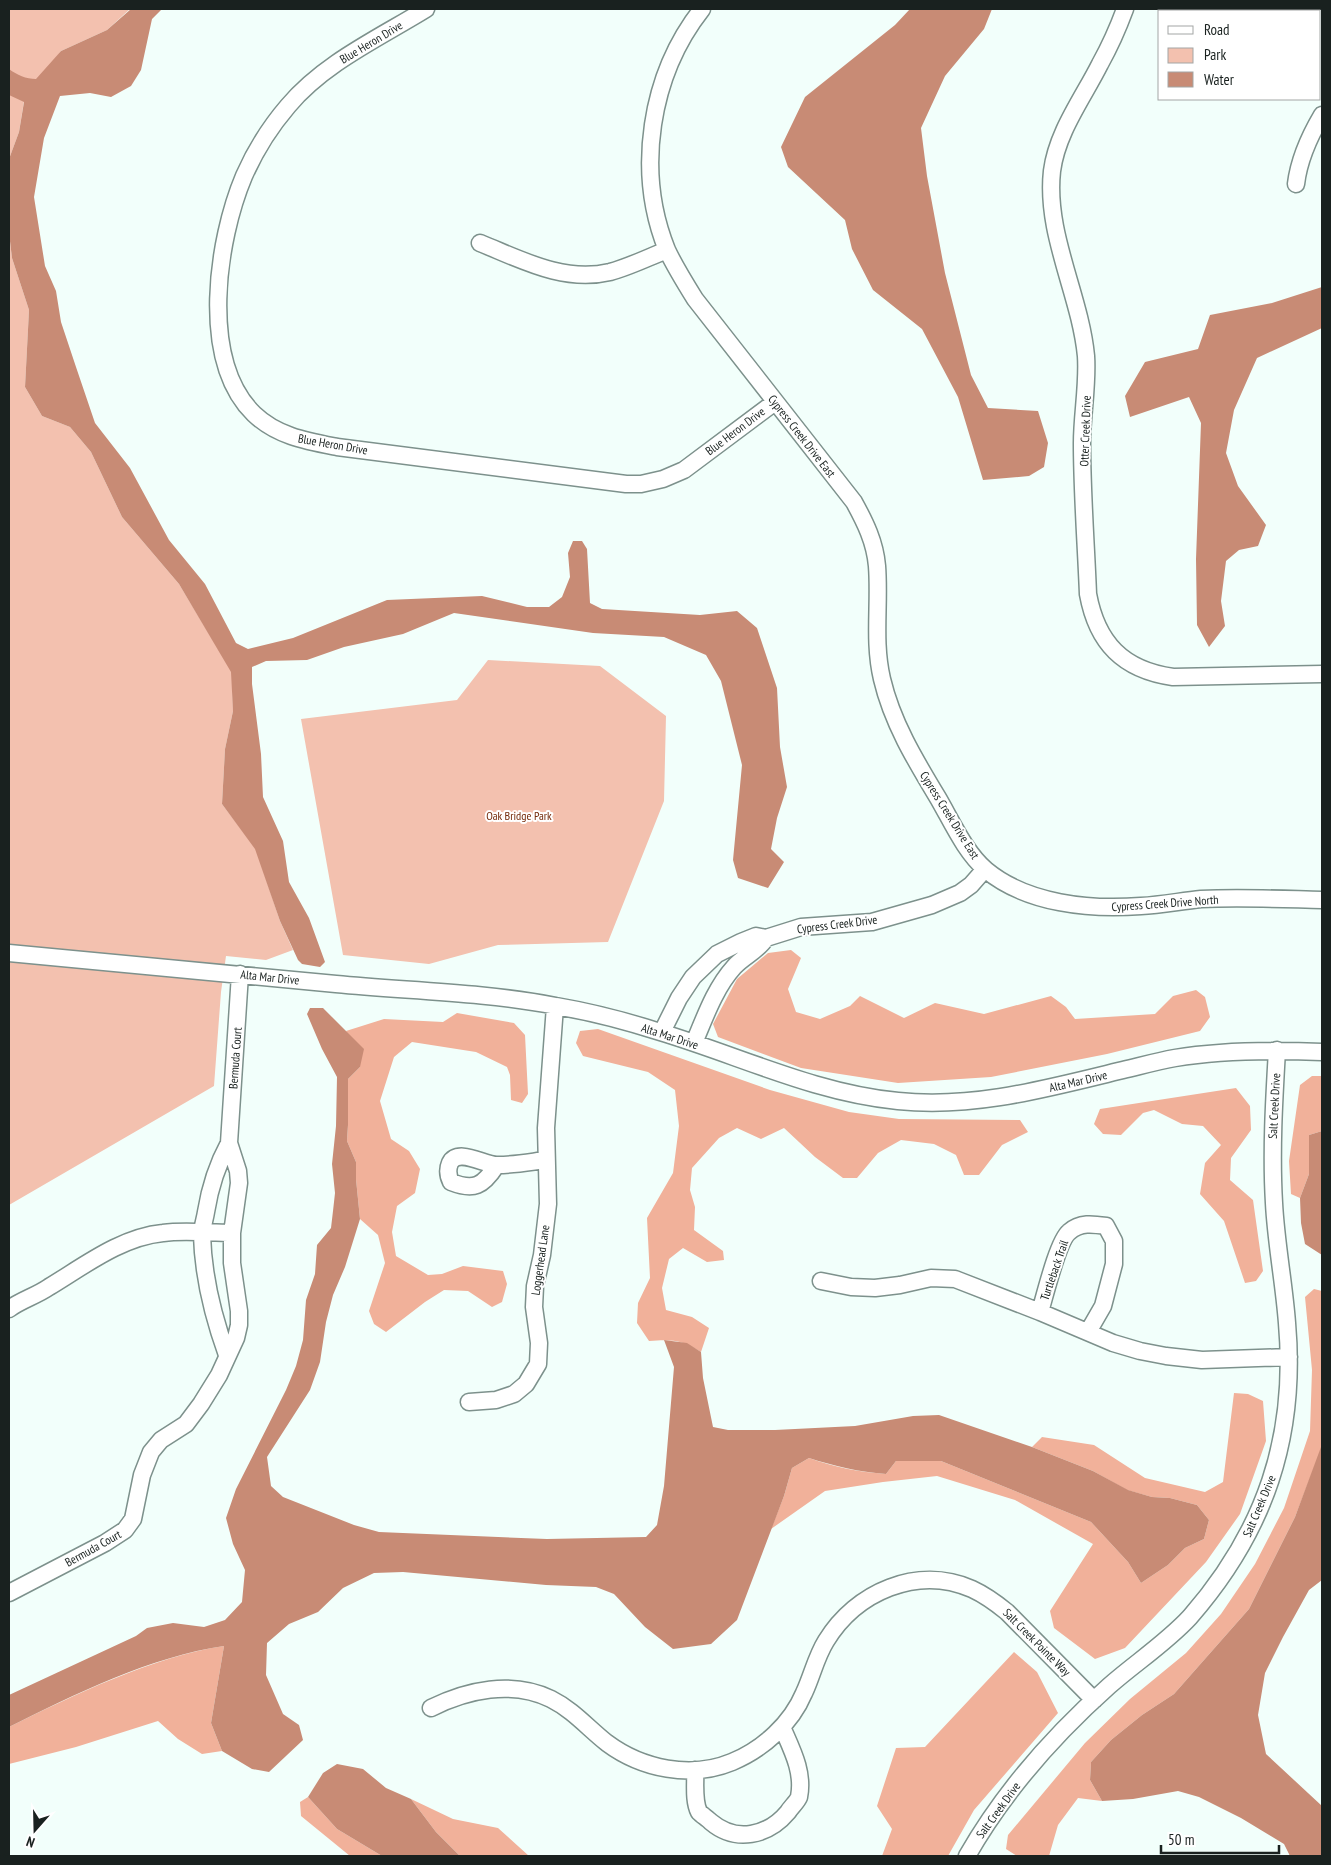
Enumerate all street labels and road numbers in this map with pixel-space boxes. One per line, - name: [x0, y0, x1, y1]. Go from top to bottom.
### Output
- street label: Blue Heron Drive: [337, 17, 405, 67]
- street label: Cypress Creek Drive East: [765, 392, 839, 481]
- street label: Otter Creek Drive: [1076, 395, 1094, 467]
- street label: Blue Heron Drive: [702, 404, 768, 458]
- street label: Blue Heron Drive: [297, 430, 369, 458]
- street label: Cypress Creek Drive East: [917, 768, 983, 862]
- street label: Cypress Creek Drive North: [1111, 892, 1219, 914]
- street label: Cypress Creek Drive: [796, 912, 878, 936]
- street label: Alta Mar Drive: [240, 966, 300, 988]
- street label: Alta Mar Drive: [640, 1020, 701, 1052]
- street label: Bermuda Court: [225, 1026, 245, 1089]
- street label: Alta Mar Drive: [1047, 1067, 1109, 1095]
- street label: Salt Creek Drive: [1265, 1073, 1283, 1139]
- street label: Loggerhead Lane: [528, 1224, 552, 1296]
- street label: Turtleback Trail: [1037, 1238, 1071, 1302]
- street label: Salt Creek Drive: [1239, 1473, 1279, 1539]
- street label: Bermuda Court: [62, 1526, 124, 1570]
- street label: Salt Creek Pointe Way: [1000, 1605, 1074, 1679]
- street label: Salt Creek Drive: [973, 1779, 1023, 1841]

